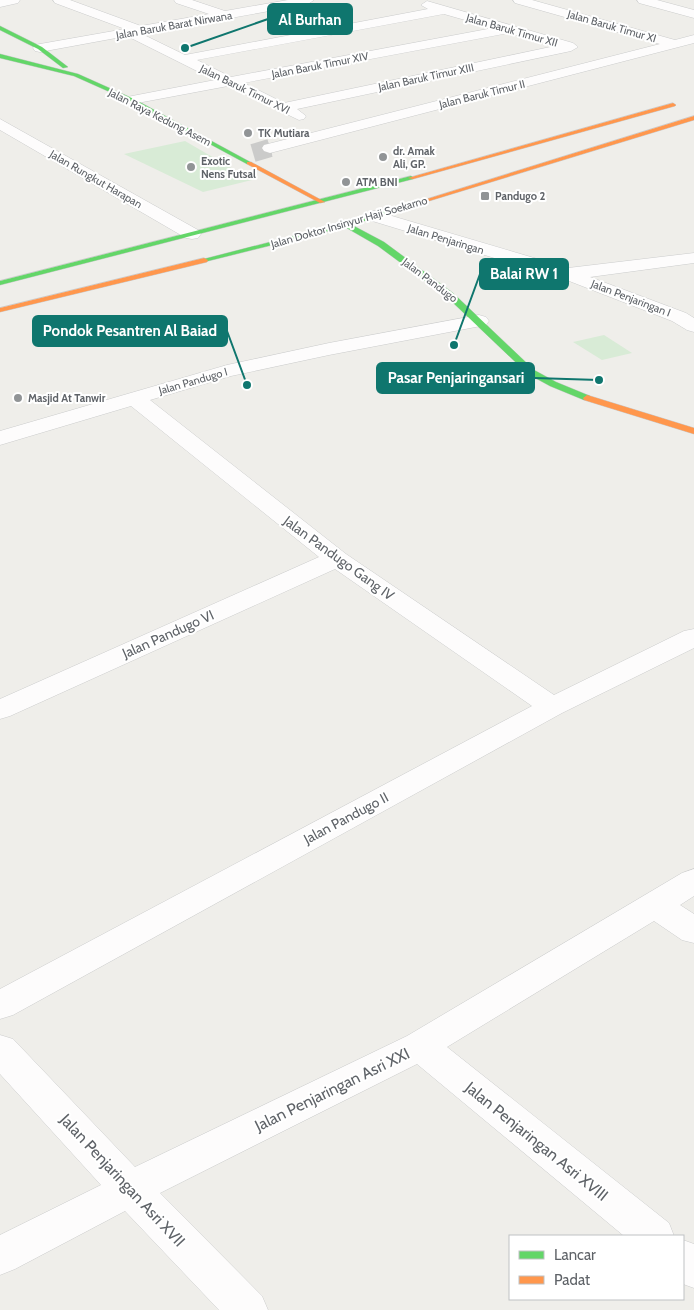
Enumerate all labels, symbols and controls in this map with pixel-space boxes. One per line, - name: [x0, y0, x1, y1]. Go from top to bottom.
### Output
- callout: Al Burhan: [268, 4, 352, 34]
- street label: Jalan Baruk Timur XI: [565, 6, 658, 45]
- street label: Jalan Baruk Barat Nirwana: [114, 8, 234, 42]
- street label: Jalan Baruk Timur XII: [464, 10, 559, 50]
- text: Al Burhan: [278, 11, 342, 29]
- street label: Jalan Baruk Timur XIV: [269, 49, 370, 81]
- street label: Jalan Baruk Timur XIII: [376, 60, 475, 94]
- street label: Jalan Baruk Timur XVI: [197, 61, 292, 117]
- street label: Jalan Baruk Timur II: [437, 77, 526, 112]
- street label: Jalan Raya Kedung Asem: [105, 85, 214, 149]
- place label: TK Mutiara: [258, 126, 310, 140]
- marker: TK Mutiara: [242, 127, 254, 139]
- place label: dr. Amak Ali, GP.: [393, 144, 435, 171]
- street label: Jalan Rungkut Harapan: [46, 146, 145, 211]
- marker: dr. Amak Ali, GP.: [377, 151, 389, 163]
- place label: Exotic Nens Futsal: [201, 154, 256, 181]
- marker: Exotic Nens Futsal: [185, 161, 197, 173]
- place label: ATM BNI: [356, 175, 398, 189]
- marker: ATM BNI: [340, 176, 352, 188]
- place label: Pandugo 2: [495, 189, 546, 203]
- marker: Pandugo 2: [479, 190, 491, 202]
- street label: Jalan Doktor Insinyur Haji Soekarno: [268, 193, 429, 251]
- street label: Jalan Penjaringan: [405, 220, 486, 257]
- street label: Jalan Pandugo: [399, 254, 460, 305]
- callout: Balai RW 1: [480, 259, 568, 289]
- text: Balai RW 1: [490, 265, 558, 283]
- street label: Jalan Penjaringan I: [588, 276, 673, 320]
- callout: Pondok Pesantren Al Baiad: [33, 316, 227, 346]
- text: Pondok Pesantren Al Baiad: [43, 322, 217, 340]
- callout: Pasar Penjaringansari: [377, 363, 534, 393]
- street label: Jalan Pandugo I: [156, 365, 229, 398]
- text: Pasar Penjaringansari: [388, 369, 524, 387]
- place label: Masjid At Tanwir: [28, 391, 106, 405]
- marker: Masjid At Tanwir: [12, 392, 24, 404]
- street label: Jalan Pandugo Gang IV: [279, 511, 398, 605]
- street label: Jalan Pandugo VI: [118, 606, 217, 663]
- street label: Jalan Pandugo II: [300, 788, 392, 848]
- street label: Jalan Penjaringan Asri XXI: [251, 1044, 413, 1136]
- street label: Jalan Penjaringan Asri XVIII: [461, 1077, 612, 1205]
- street label: Jalan Penjaringan Asri XVII: [56, 1109, 189, 1251]
- legend: [509, 1235, 684, 1300]
- text: Lancar: [554, 1246, 596, 1264]
- text: Padat: [554, 1271, 590, 1289]

